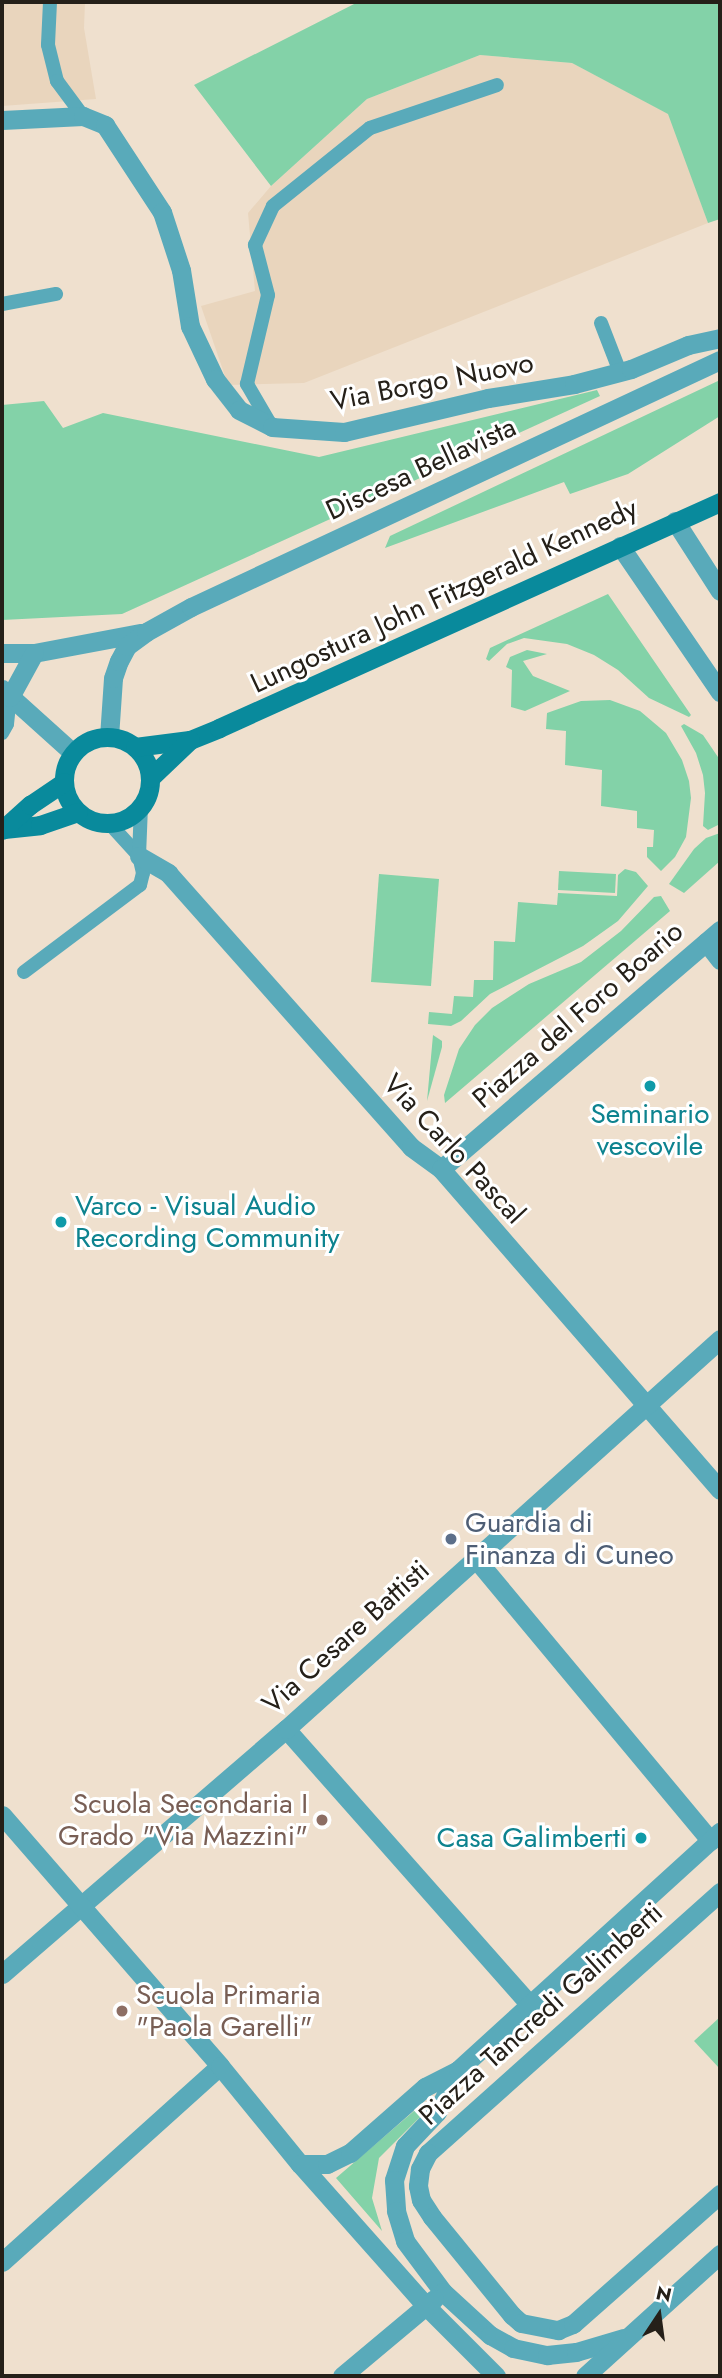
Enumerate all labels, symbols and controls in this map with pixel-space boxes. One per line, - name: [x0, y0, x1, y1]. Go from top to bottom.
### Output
- street label: Via Borgo Nuovo: [328, 346, 536, 418]
- street label: Discesa Bellavista: [321, 410, 521, 528]
- street label: Lungostura John Fitzgerald Kennedy: [245, 491, 643, 701]
- street label: Piazza del Foro Boario: [466, 915, 690, 1115]
- street label: Via Carlo Pascal: [376, 1067, 532, 1231]
- marker: Seminario vescovile: [642, 1078, 658, 1094]
- place label: Seminario vescovile: [590, 1097, 710, 1163]
- place label: Varco - Visual Audio Recording Community: [75, 1189, 340, 1255]
- marker: Varco - Visual Audio Recording Community: [53, 1214, 69, 1230]
- place label: Guardia di Finanza di Cuneo: [465, 1506, 674, 1572]
- marker: Guardia di Finanza di Cuneo: [443, 1531, 459, 1547]
- street label: Via Cesare Battisti: [256, 1553, 436, 1721]
- place label: Scuola Secondaria I Grado "Via Mazzini": [58, 1787, 308, 1853]
- marker: Scuola Secondaria I Grado "Via Mazzini": [314, 1812, 330, 1828]
- place label: Casa Galimberti: [436, 1821, 627, 1855]
- marker: Casa Galimberti: [633, 1830, 649, 1846]
- street label: Piazza Tancredi Galimberti: [412, 1896, 670, 2132]
- place label: Scuola Primaria "Paola Garelli": [136, 1978, 320, 2044]
- marker: Scuola Primaria "Paola Garelli": [114, 2003, 130, 2019]
- text: N: [653, 2279, 674, 2309]
- north arrow: [624, 2280, 694, 2350]

